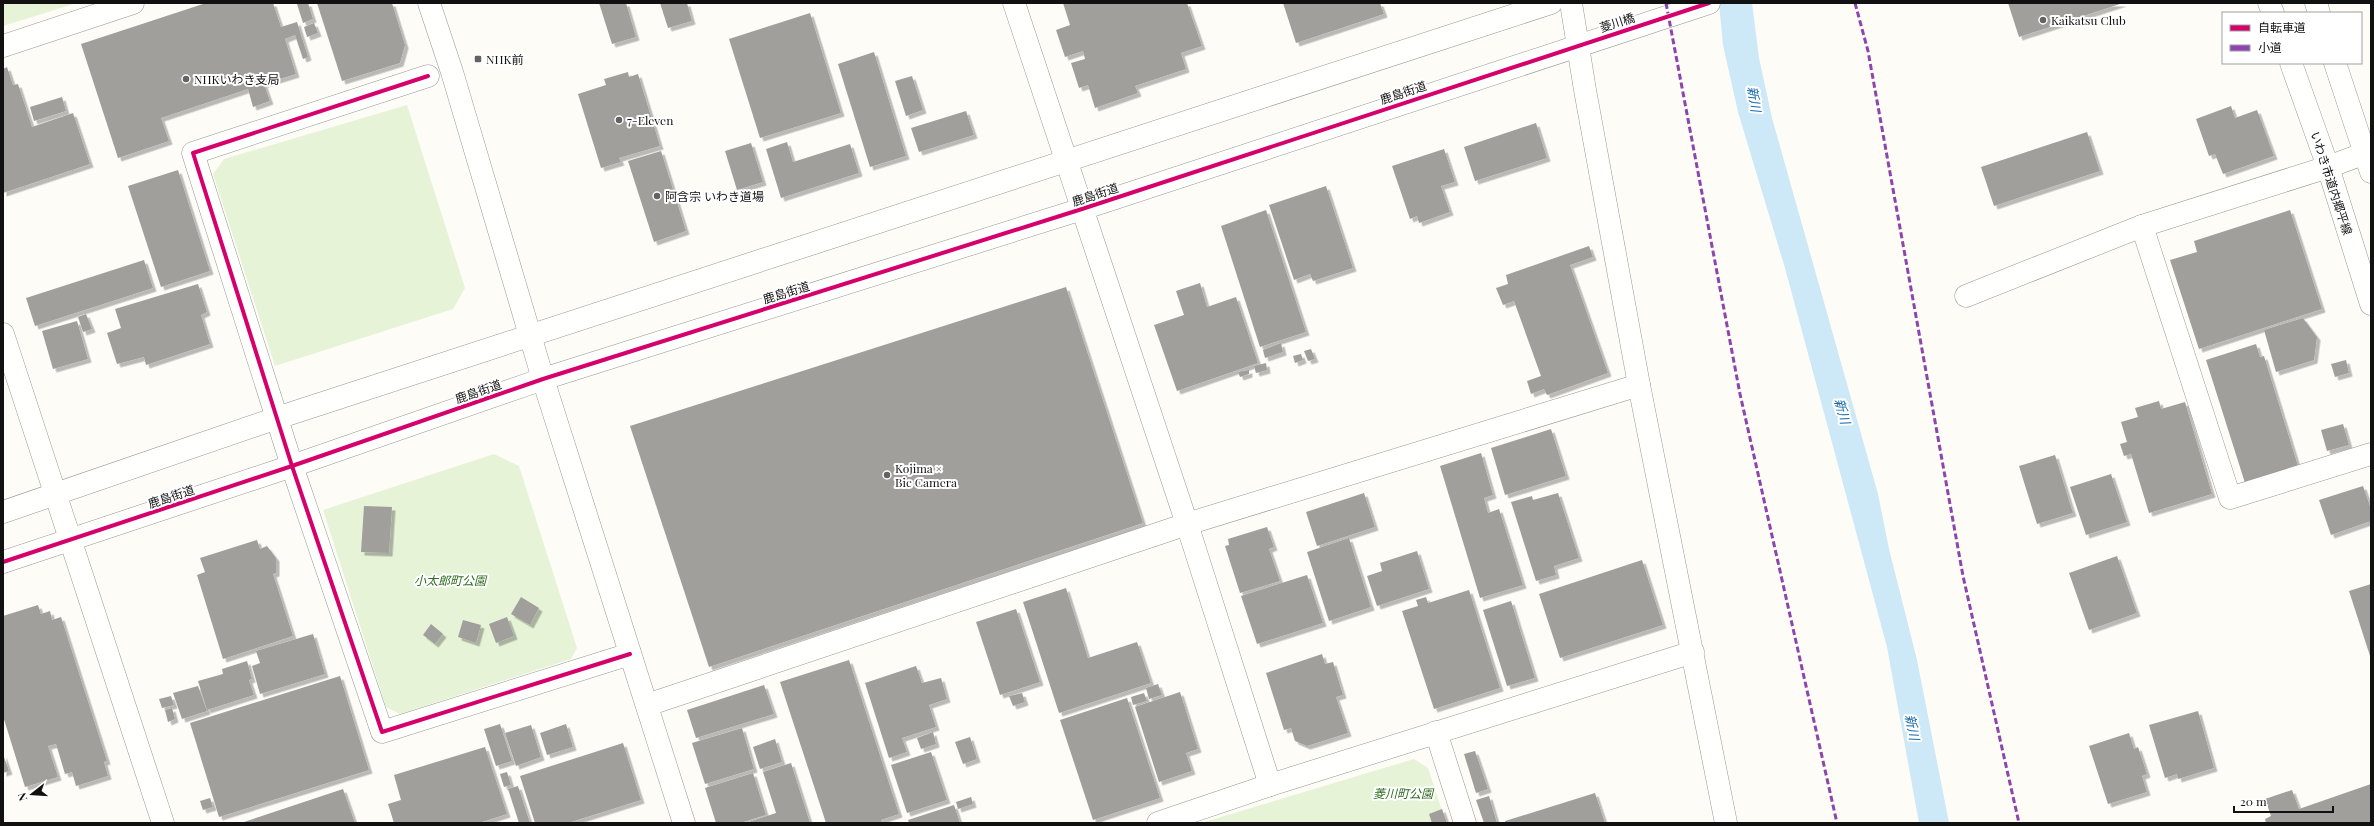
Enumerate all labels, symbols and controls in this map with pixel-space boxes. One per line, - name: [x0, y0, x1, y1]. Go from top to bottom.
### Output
- street label: 菱川橋: [1597, 9, 1637, 35]
- place label: Kaikatsu Club: [2051, 12, 2126, 28]
- legend: [2222, 12, 2362, 64]
- marker: Kaikatsu Club: [2038, 15, 2048, 25]
- text: 自転車道: [2258, 19, 2306, 35]
- text: 小道: [2258, 39, 2282, 55]
- place label: NHK前: [486, 51, 523, 67]
- marker: NHK前: [473, 54, 483, 64]
- place label: NHKいわき支局: [194, 71, 279, 87]
- marker: NHKいわき支局: [181, 74, 191, 84]
- street label: 鹿島街道: [1378, 77, 1428, 107]
- water label: 新川: [1745, 85, 1766, 115]
- place label: 7-Eleven: [627, 112, 673, 128]
- marker: 7-Eleven: [614, 115, 624, 125]
- street label: いわき市道内郷平線: [2308, 129, 2356, 237]
- street label: 鹿島街道: [1070, 179, 1120, 209]
- place label: 阿含宗 いわき道場: [665, 188, 764, 204]
- marker: 阿含宗 いわき道場: [652, 191, 662, 201]
- street label: 鹿島街道: [761, 277, 811, 307]
- street label: 鹿島街道: [453, 376, 503, 406]
- water label: 新川: [1831, 396, 1855, 428]
- place label: Kojima × Bic Camera: [895, 460, 957, 490]
- marker: Kojima × Bic Camera: [882, 470, 892, 480]
- street label: 鹿島街道: [146, 481, 196, 511]
- park label: 小太郎町公園: [414, 572, 488, 588]
- water label: 新川: [1902, 713, 1924, 743]
- north arrow: [12, 774, 52, 814]
- park label: 菱川町公園: [1373, 785, 1435, 801]
- scale bar: [2234, 788, 2333, 814]
- text: N: [14, 791, 30, 803]
- text: 20 m: [2240, 793, 2267, 809]

